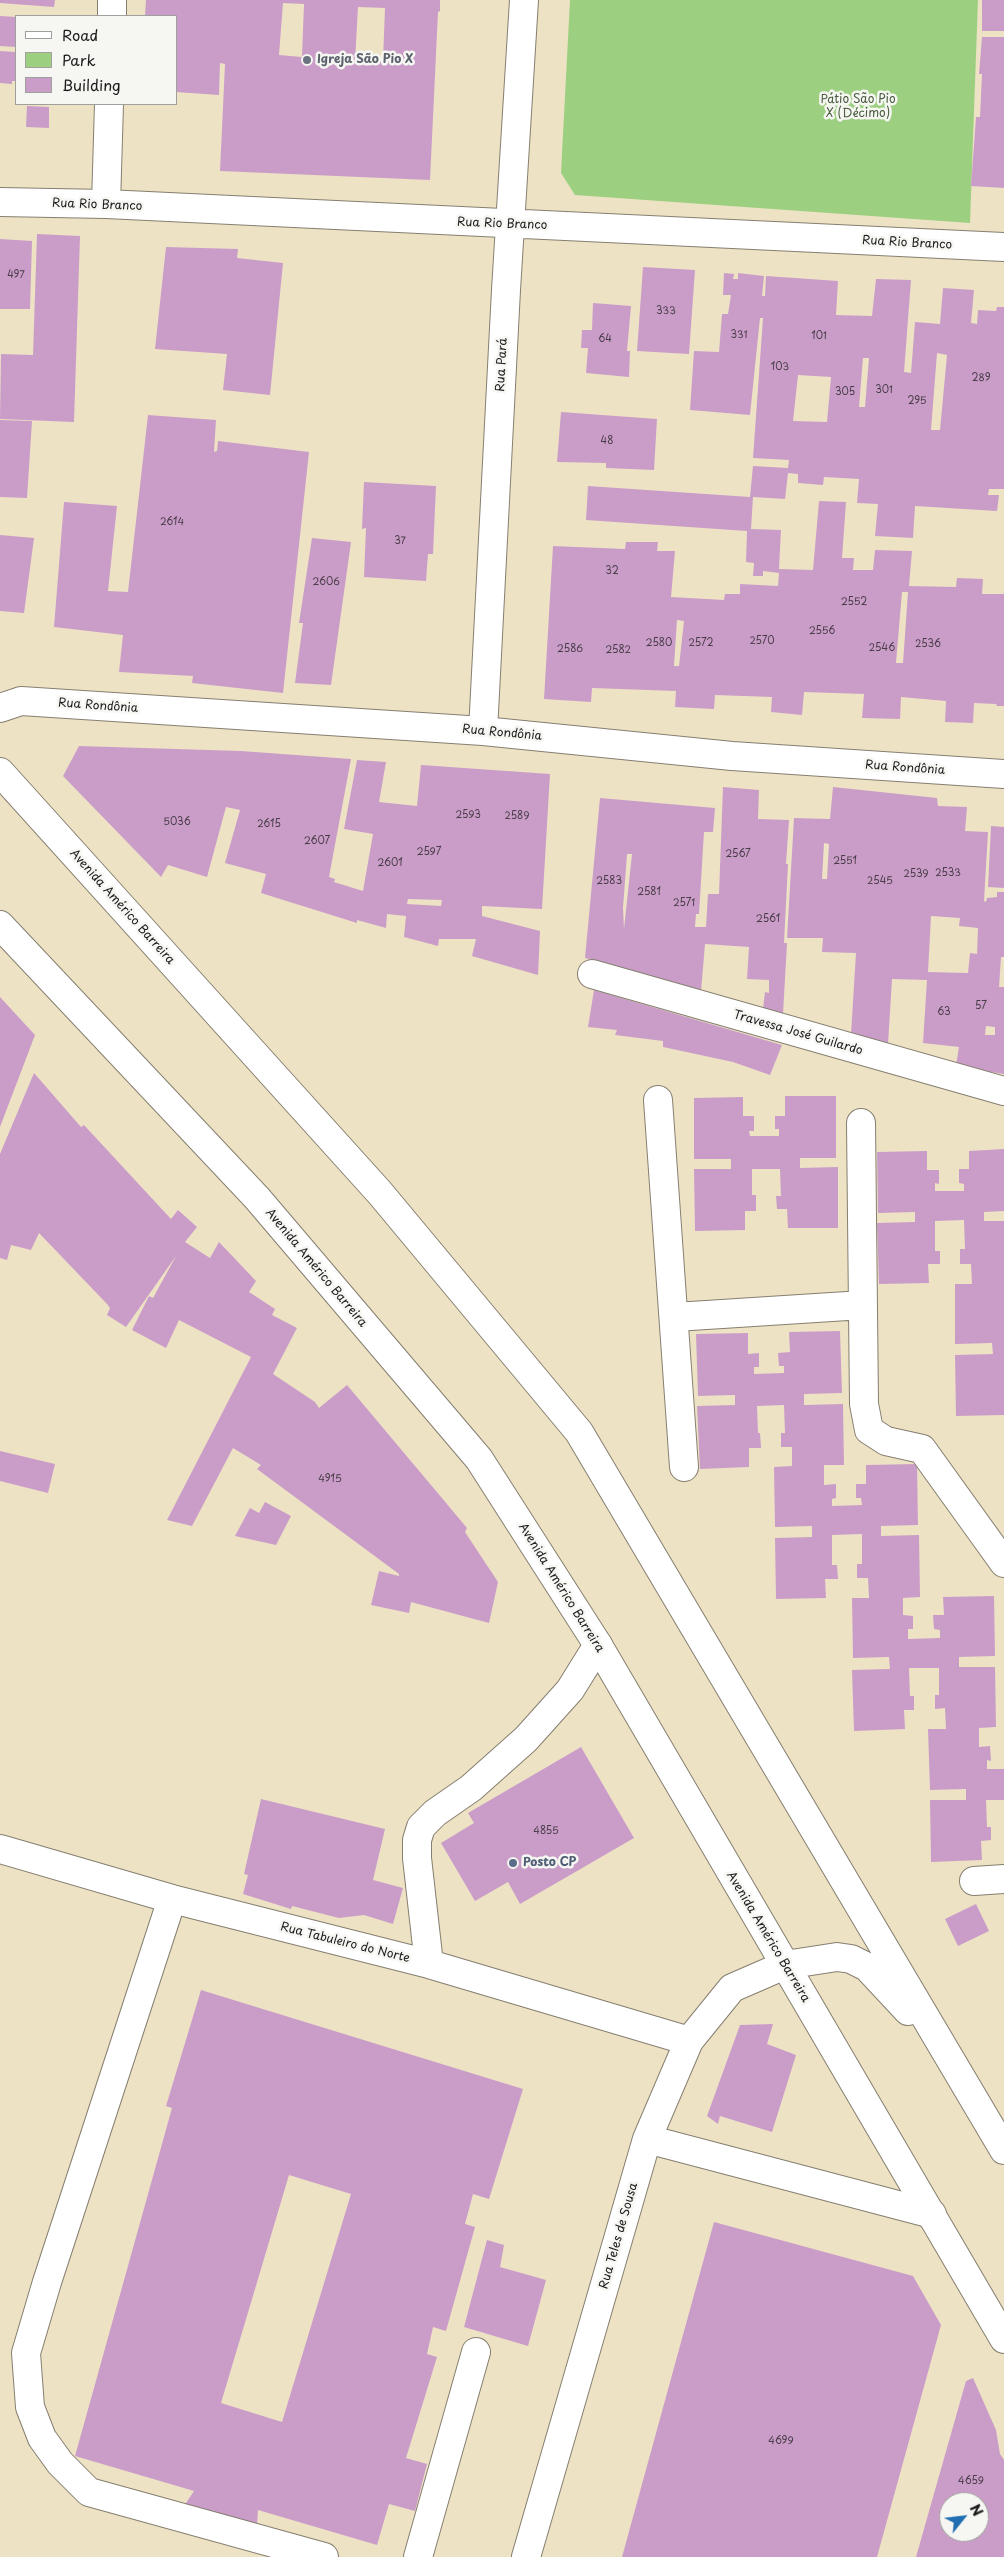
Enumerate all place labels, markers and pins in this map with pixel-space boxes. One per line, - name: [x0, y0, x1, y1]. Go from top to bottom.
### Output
- place label: Igreja São Pio X: [317, 53, 413, 67]
- marker: Igreja São Pio X: [301, 54, 313, 66]
- place label: Posto CP: [523, 1856, 576, 1870]
- marker: Posto CP: [507, 1857, 519, 1869]

